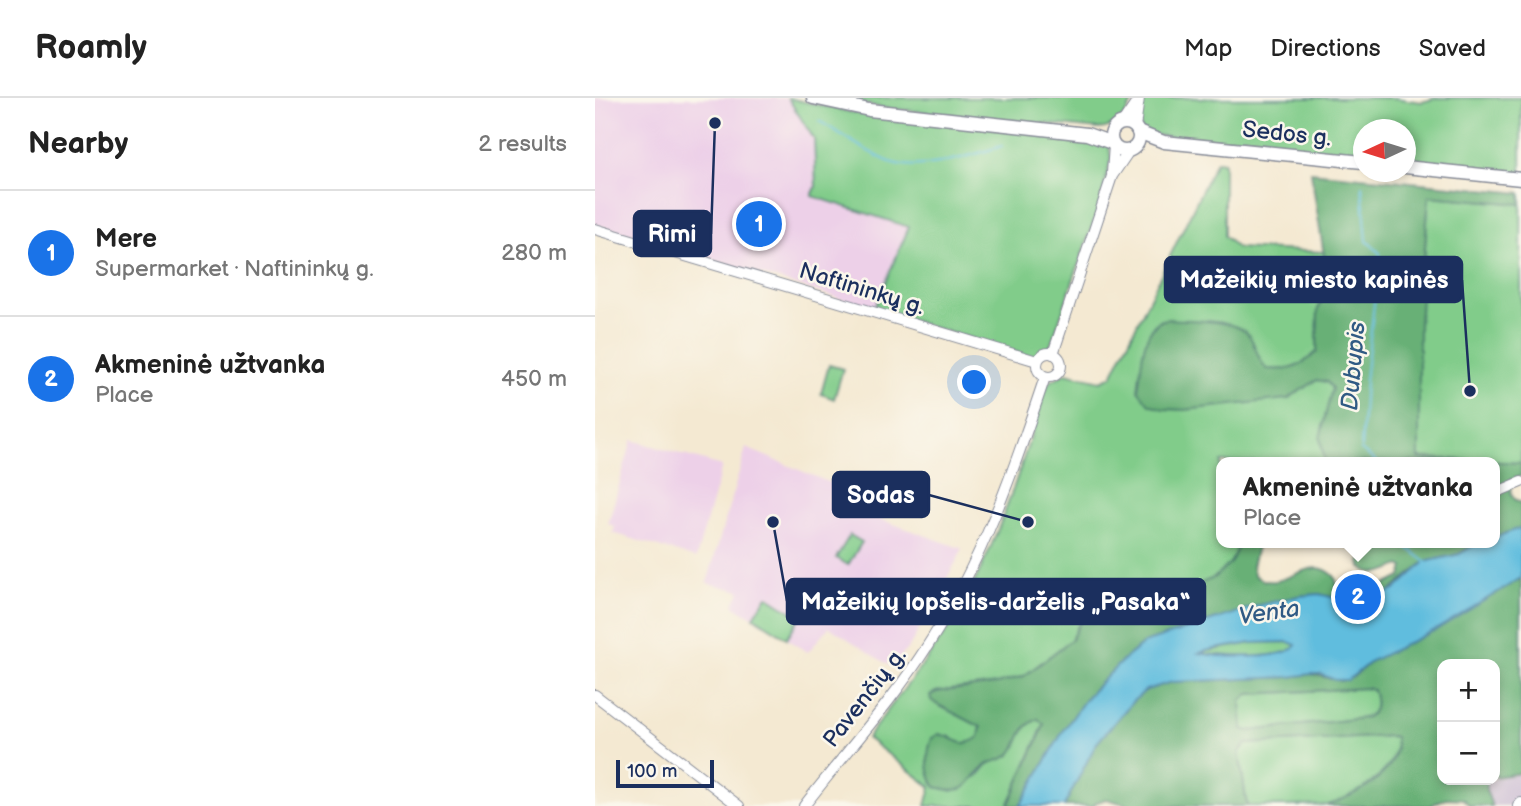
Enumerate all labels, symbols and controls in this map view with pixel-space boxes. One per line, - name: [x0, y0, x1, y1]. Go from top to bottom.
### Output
- text: Roamly: [35, 28, 147, 68]
- text: Map: [1184, 34, 1232, 63]
- text: Directions: [1270, 34, 1381, 63]
- text: Saved: [1419, 34, 1486, 63]
- street label: Sedos g.: [1241, 115, 1333, 153]
- north arrow: [1353, 119, 1416, 182]
- text: Nearby: [28, 126, 128, 162]
- text: 2 results: [478, 130, 567, 158]
- pin: 1: [736, 198, 782, 250]
- callout: Rimi: [634, 211, 711, 256]
- text: Rimi: [648, 220, 696, 249]
- text: Mere: [95, 224, 157, 255]
- text: 1: [46, 239, 56, 267]
- text: 280 m: [501, 239, 567, 267]
- text: Supermarket · Naftininkų g.: [95, 255, 374, 283]
- street label: Naftininkų g.: [796, 257, 928, 321]
- callout: Mažeikių miesto kapinės: [1165, 257, 1462, 302]
- text: Mažeikių miesto kapinės: [1180, 266, 1449, 295]
- water label: Dubupis: [1335, 320, 1372, 412]
- text: Akmeninė užtvanka: [95, 350, 325, 381]
- text: 2: [44, 365, 58, 393]
- text: 450 m: [501, 365, 567, 393]
- your location: [957, 365, 991, 399]
- text: Place: [95, 381, 153, 409]
- popup: [1216, 457, 1500, 548]
- callout: Sodas: [833, 472, 929, 517]
- text: Akmeninė užtvanka: [1243, 473, 1473, 504]
- text: Sodas: [847, 481, 915, 510]
- text: Place: [1243, 504, 1301, 532]
- pin: 2: [1335, 571, 1381, 623]
- callout: Mažeikių lopšelis-darželis „Pasaka“: [787, 579, 1205, 624]
- text: Mažeikių lopšelis-darželis „Pasaka“: [801, 588, 1191, 617]
- water label: Venta: [1237, 594, 1301, 631]
- street label: Pavenčių g.: [817, 642, 912, 753]
- map controls: [1437, 659, 1500, 785]
- button: +: [1437, 659, 1500, 722]
- button: −: [1437, 722, 1500, 785]
- scale bar: [616, 757, 714, 789]
- text: 100 m: [627, 760, 678, 783]

